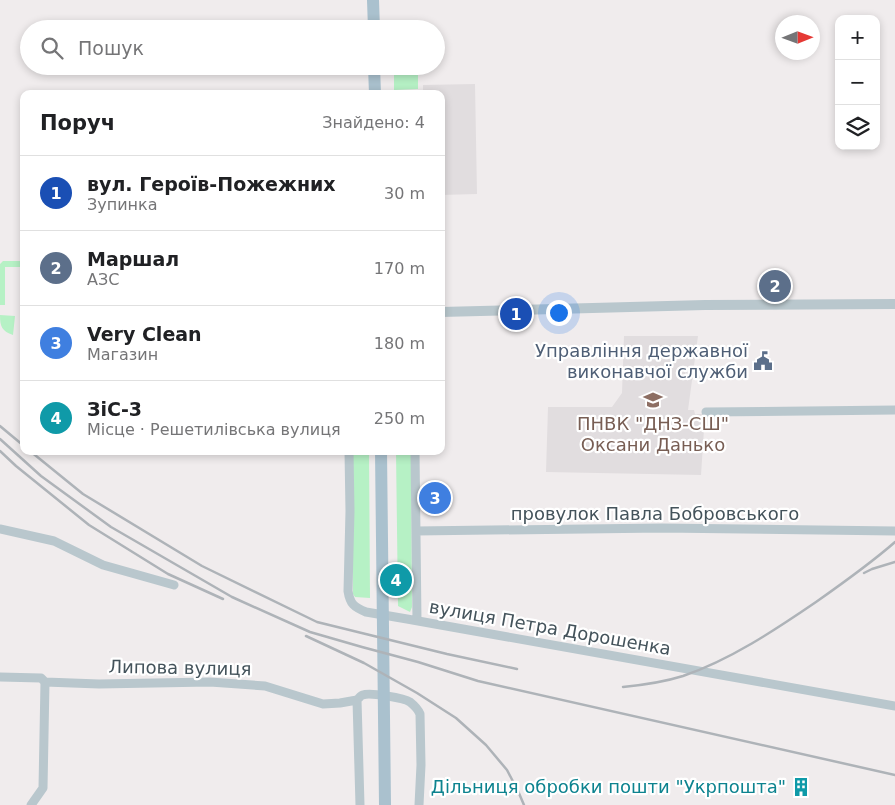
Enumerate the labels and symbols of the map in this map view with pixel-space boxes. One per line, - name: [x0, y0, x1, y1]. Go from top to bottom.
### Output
- north arrow: [775, 15, 820, 60]
- pin: 2: [759, 267, 791, 305]
- pin: 1: [500, 295, 532, 333]
- your location: [546, 300, 572, 326]
- place label: Управління державної виконавчої служби: [535, 340, 749, 382]
- public building icon: Управління державної виконавчої служби: [752, 350, 774, 372]
- school or university icon: ПНВК "ДНЗ-СШ" Оксани Данько: [642, 389, 664, 411]
- place label: ПНВК "ДНЗ-СШ" Оксани Данько: [577, 413, 729, 455]
- pin: 3: [419, 479, 451, 517]
- street label: провулок Павла Бобровського: [511, 503, 799, 524]
- pin: 4: [380, 561, 412, 599]
- street label: вулиця Петра Дорошенка: [427, 596, 673, 659]
- street label: Липова вулиця: [108, 656, 252, 679]
- place label: Дільниця обробки пошти "Укрпошта": [431, 776, 786, 797]
- building icon: Дільниця обробки пошти "Укрпошта": [790, 776, 812, 798]

